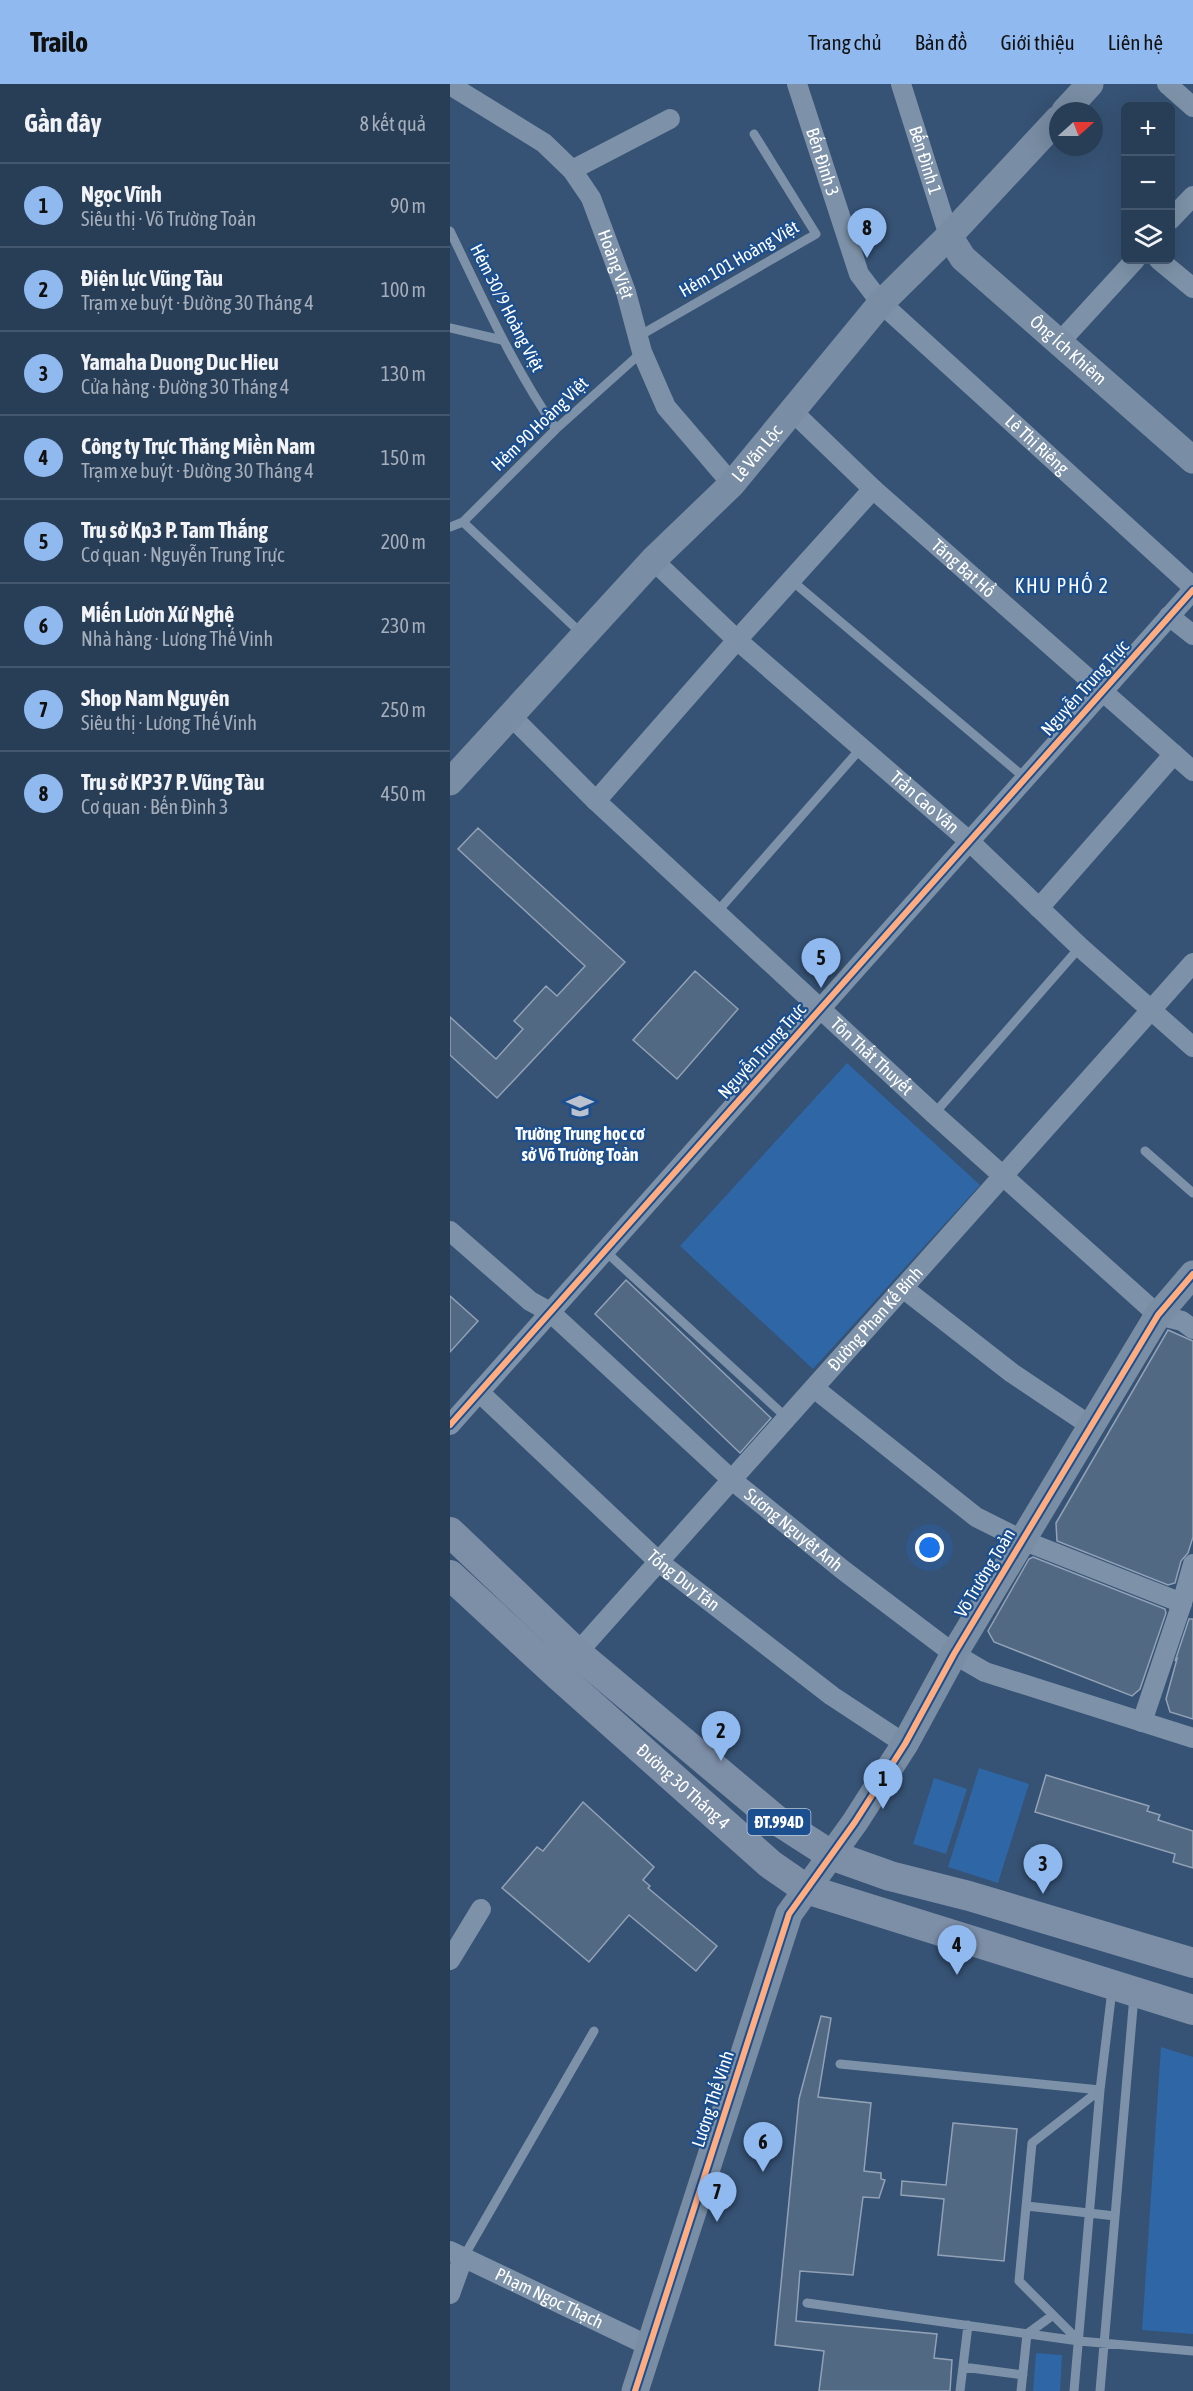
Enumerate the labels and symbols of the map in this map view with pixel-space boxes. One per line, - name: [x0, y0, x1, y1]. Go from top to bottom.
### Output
- north arrow: [1049, 102, 1103, 156]
- street label: Bến Đình 1: [905, 123, 946, 197]
- street label: Bến Đình 3: [802, 125, 844, 199]
- pin: 8: [848, 208, 886, 258]
- street label: Hẻm 101 Hoàng Việt: [675, 216, 802, 301]
- street label: Hoàng Việt: [594, 226, 638, 301]
- street label: Hẻm 30/9 Hoàng Việt: [466, 240, 549, 375]
- street label: Ông Ích Khiêm: [1026, 311, 1111, 389]
- street label: Hẻm 90 Hoàng Việt: [487, 372, 592, 475]
- street label: Lê Thị Riêng: [1001, 410, 1073, 479]
- street label: Lê Văn Lộc: [727, 420, 787, 486]
- street label: Tăng Bạt Hổ: [927, 535, 1000, 602]
- district label: KHU PHỐ 2: [1015, 572, 1109, 597]
- street label: Nguyễn Trung Trực: [1036, 635, 1133, 740]
- street label: Trần Cao Vân: [886, 767, 963, 838]
- pin: 5: [802, 938, 841, 988]
- street label: Nguyễn Trung Trực: [713, 998, 810, 1103]
- street label: Tôn Thất Thuyết: [827, 1013, 918, 1099]
- school or university icon: Trường Trung học cơ sở Võ Trường Toản: [565, 1091, 595, 1121]
- place label: Trường Trung học cơ sở Võ Trường Toản: [515, 1123, 645, 1165]
- street label: Đường Phan Kế Bính: [823, 1262, 927, 1375]
- street label: Sương Nguyệt Anh: [741, 1483, 847, 1575]
- street label: Võ Trường Toản: [950, 1525, 1019, 1621]
- your location: [915, 1533, 944, 1562]
- street label: Tống Duy Tân: [643, 1545, 724, 1615]
- pin: 2: [702, 1712, 740, 1761]
- street label: Đường 30 Tháng 4: [633, 1739, 735, 1833]
- pin: 1: [864, 1760, 902, 1809]
- road number: ĐT.994D: [748, 1809, 810, 1835]
- pin: 3: [1024, 1844, 1062, 1894]
- pin: 4: [938, 1926, 976, 1975]
- street label: Lương Thế Vinh: [686, 2048, 738, 2150]
- pin: 6: [744, 2122, 782, 2172]
- pin: 7: [698, 2172, 736, 2222]
- street label: Phạm Ngọc Thạch: [492, 2263, 607, 2333]

